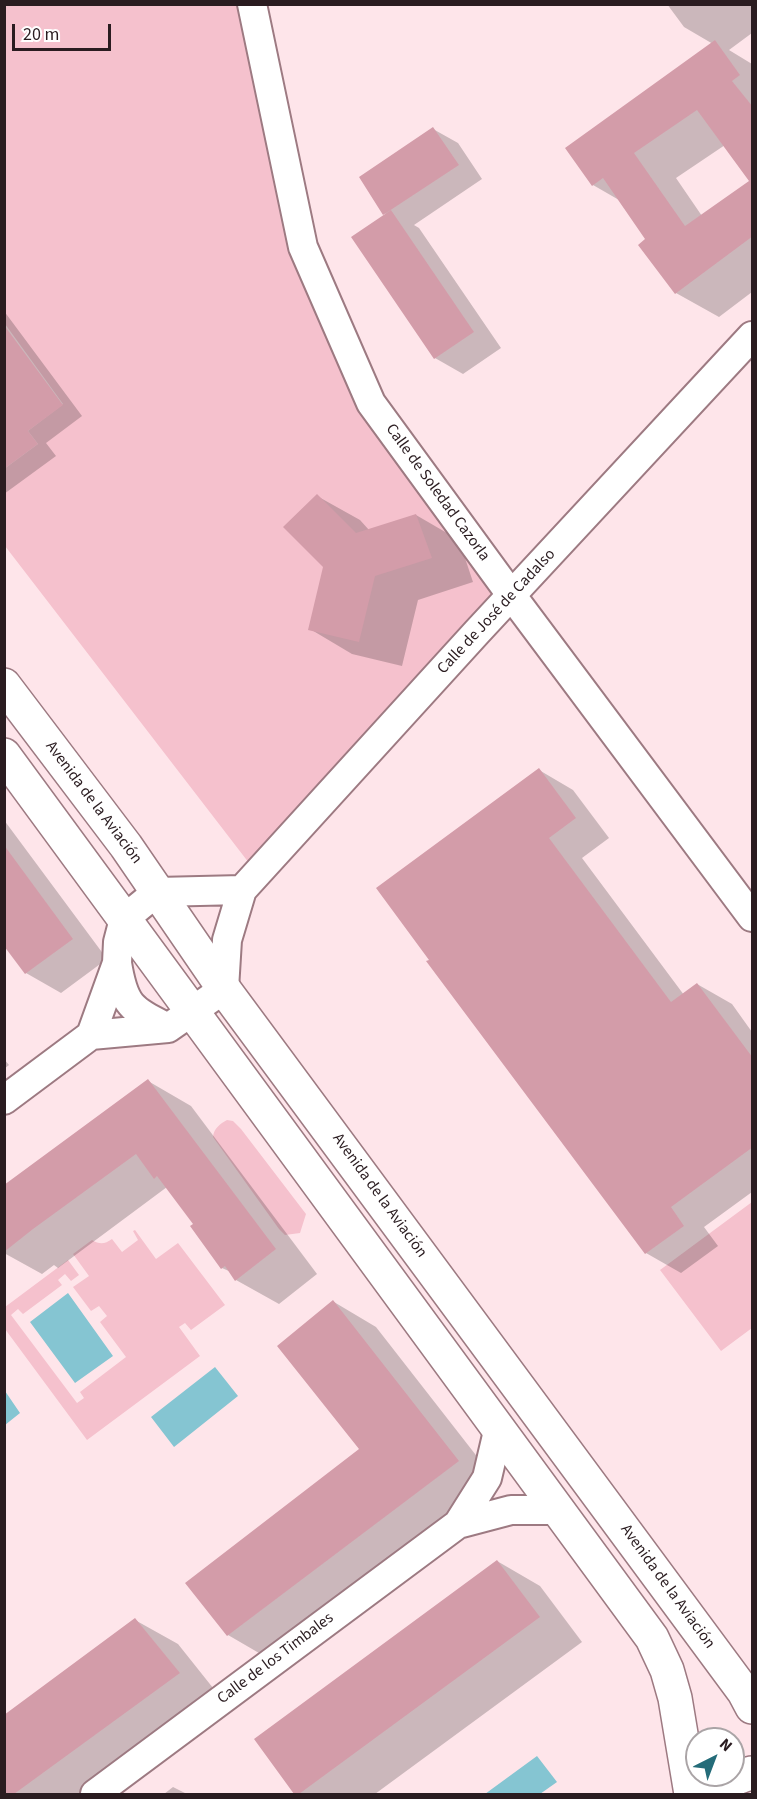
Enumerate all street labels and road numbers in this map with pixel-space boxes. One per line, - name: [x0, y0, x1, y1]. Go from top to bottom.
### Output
- street label: Calle de Soledad Cazorla: [381, 421, 493, 565]
- street label: Calle de José de Cadalso: [434, 545, 560, 679]
- street label: Avenida de la Aviación: [41, 738, 145, 868]
- street label: Avenida de la Aviación: [327, 1130, 431, 1262]
- street label: Avenida de la Aviación: [615, 1521, 719, 1653]
- street label: Calle de los Timbales: [214, 1609, 338, 1709]

